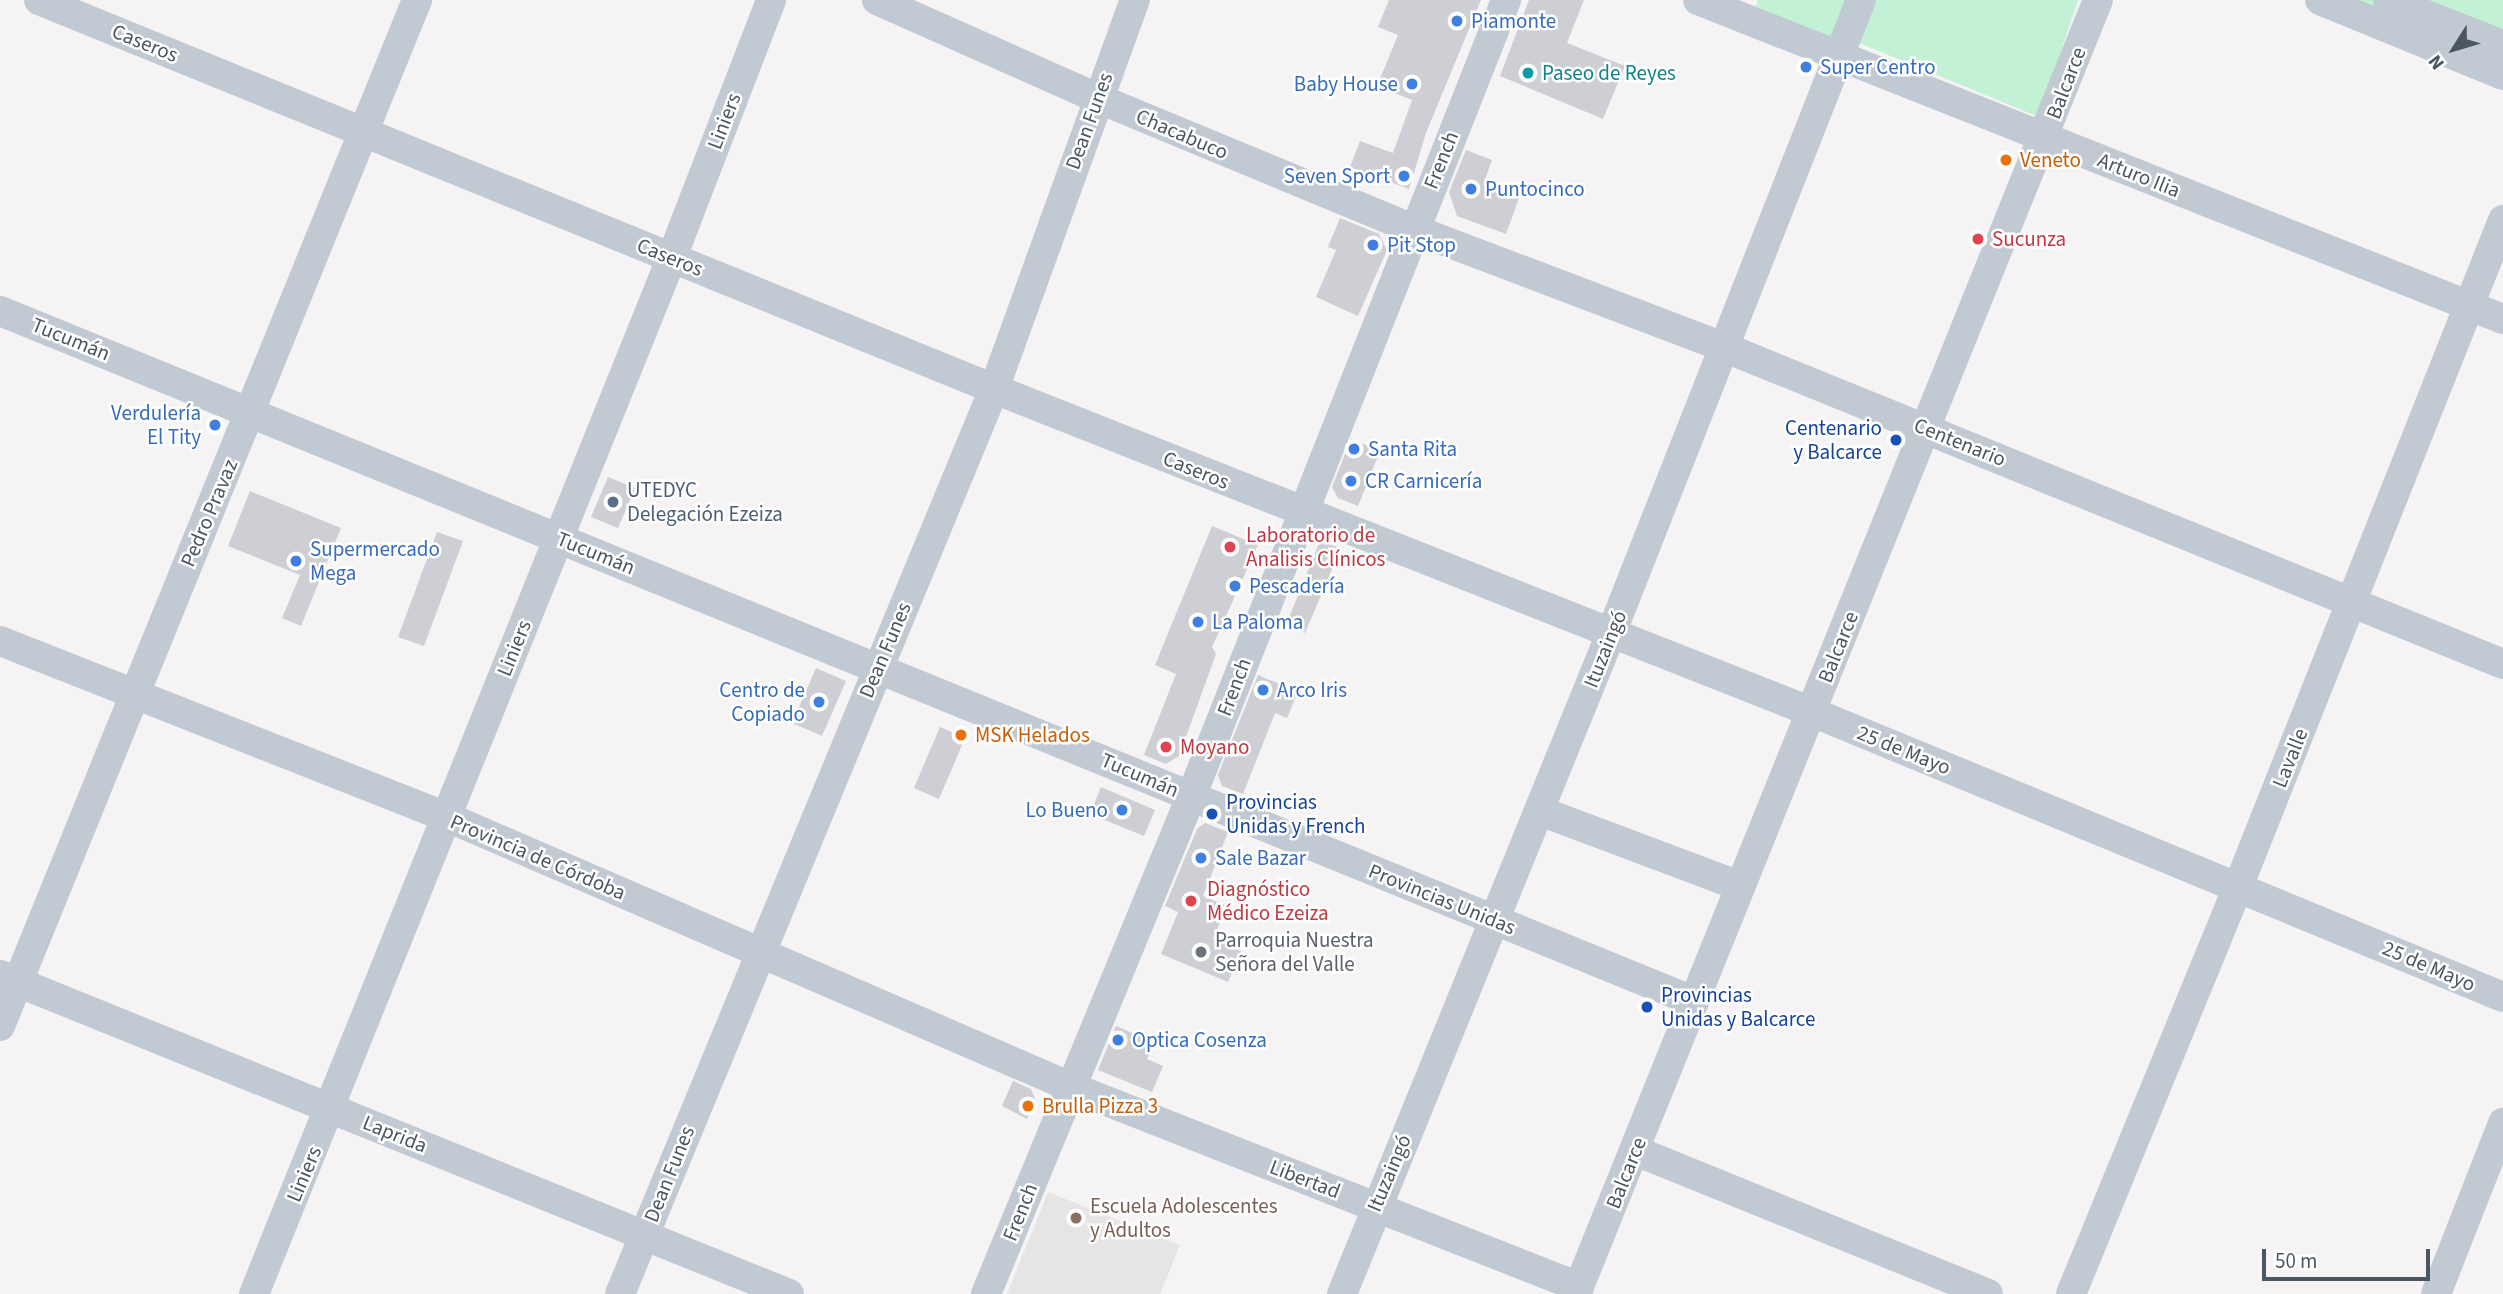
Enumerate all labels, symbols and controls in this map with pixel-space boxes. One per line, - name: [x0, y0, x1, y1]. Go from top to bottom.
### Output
- place label: Piamonte: [1471, 8, 1556, 34]
- marker: Piamonte: [1449, 13, 1465, 29]
- north arrow: [2419, 14, 2489, 84]
- street label: Caseros: [108, 18, 182, 68]
- street label: Balcarce: [2041, 44, 2091, 122]
- text: N: [2422, 49, 2451, 75]
- place label: Super Centro: [1820, 54, 1936, 80]
- marker: Super Centro: [1798, 59, 1814, 75]
- place label: Paseo de Reyes: [1542, 60, 1676, 86]
- marker: Paseo de Reyes: [1520, 65, 1536, 81]
- street label: Dean Funes: [1060, 69, 1118, 173]
- place label: Baby House: [1294, 71, 1398, 97]
- marker: Baby House: [1404, 76, 1420, 92]
- street label: Liniers: [702, 89, 746, 153]
- street label: Chacabuco: [1132, 103, 1232, 165]
- street label: French: [1418, 127, 1464, 193]
- place label: Veneto: [2020, 147, 2081, 173]
- street label: Arturo Ilia: [2094, 147, 2184, 203]
- marker: Veneto: [1998, 152, 2014, 168]
- place label: Seven Sport: [1284, 163, 1390, 189]
- marker: Seven Sport: [1396, 168, 1412, 184]
- place label: Puntocinco: [1485, 176, 1585, 202]
- marker: Puntocinco: [1463, 181, 1479, 197]
- place label: Sucunza: [1992, 226, 2066, 252]
- marker: Sucunza: [1970, 231, 1986, 247]
- street label: Caseros: [633, 232, 707, 282]
- place label: Pit Stop: [1387, 232, 1456, 258]
- marker: Pit Stop: [1365, 237, 1381, 253]
- street label: Tucumán: [28, 312, 114, 366]
- place label: Verdulería El Tity: [111, 400, 201, 450]
- street label: Centenario: [1910, 412, 2010, 472]
- place label: Centenario y Balcarce: [1785, 415, 1882, 465]
- marker: Verdulería El Tity: [207, 417, 223, 433]
- marker: Centenario y Balcarce: [1888, 432, 1904, 448]
- place label: Santa Rita: [1368, 436, 1457, 462]
- marker: Santa Rita: [1346, 441, 1362, 457]
- street label: Caseros: [1159, 445, 1233, 495]
- street label: Pedro Pravaz: [175, 455, 243, 571]
- place label: CR Carnicería: [1365, 468, 1482, 494]
- marker: CR Carnicería: [1343, 473, 1359, 489]
- place label: UTEDYC Delegación Ezeiza: [627, 477, 783, 527]
- marker: UTEDYC Delegación Ezeiza: [605, 494, 621, 510]
- place label: Laboratorio de Analisis Clínicos: [1246, 522, 1385, 572]
- street label: Tucumán: [553, 526, 639, 580]
- place label: Supermercado Mega: [310, 536, 440, 586]
- marker: Laboratorio de Analisis Clínicos: [1220, 537, 1240, 557]
- marker: Supermercado Mega: [288, 553, 304, 569]
- place label: Pescadería: [1249, 573, 1345, 599]
- marker: Pescadería: [1227, 578, 1243, 594]
- street label: Dean Funes: [854, 598, 916, 702]
- street label: Ituzaingó: [1578, 607, 1632, 691]
- street label: Balcarce: [1812, 608, 1864, 686]
- place label: La Paloma: [1212, 609, 1303, 635]
- marker: La Paloma: [1190, 614, 1206, 630]
- street label: Liniers: [491, 616, 537, 680]
- street label: French: [1211, 655, 1257, 719]
- place label: Centro de Copiado: [719, 677, 805, 727]
- place label: Arco Iris: [1277, 677, 1347, 703]
- marker: Arco Iris: [1255, 682, 1271, 698]
- marker: Centro de Copiado: [811, 694, 827, 710]
- street label: 25 de Mayo: [1854, 720, 1954, 780]
- place label: MSK Helados: [975, 722, 1090, 748]
- street label: Lavalle: [2267, 725, 2313, 791]
- marker: MSK Helados: [953, 727, 969, 743]
- place label: Moyano: [1180, 734, 1249, 760]
- marker: Moyano: [1158, 739, 1174, 755]
- street label: Tucumán: [1097, 747, 1183, 803]
- place label: Provincias Unidas y French: [1226, 789, 1365, 839]
- place label: Lo Bueno: [1025, 797, 1108, 823]
- marker: Lo Bueno: [1114, 802, 1130, 818]
- marker: Provincias Unidas y French: [1204, 806, 1220, 822]
- street label: Provincia de Córdoba: [447, 809, 629, 905]
- place label: Sale Bazar: [1215, 845, 1306, 871]
- marker: Sale Bazar: [1193, 850, 1209, 866]
- street label: Provincias Unidas: [1365, 858, 1519, 940]
- place label: Diagnóstico Médico Ezeiza: [1207, 876, 1329, 926]
- marker: Diagnóstico Médico Ezeiza: [1181, 891, 1201, 911]
- place label: Parroquia Nuestra Señora del Valle: [1215, 927, 1374, 977]
- street label: 25 de Mayo: [2379, 935, 2479, 997]
- marker: Parroquia Nuestra Señora del Valle: [1193, 944, 1209, 960]
- place label: Provincias Unidas y Balcarce: [1661, 982, 1815, 1032]
- marker: Provincias Unidas y Balcarce: [1639, 999, 1655, 1015]
- place label: Optica Cosenza: [1132, 1027, 1267, 1053]
- marker: Optica Cosenza: [1110, 1032, 1126, 1048]
- place label: Brulla Pizza 3: [1042, 1093, 1158, 1119]
- marker: Brulla Pizza 3: [1020, 1098, 1036, 1114]
- street label: Laprida: [359, 1110, 431, 1158]
- street label: Dean Funes: [638, 1122, 700, 1226]
- street label: Ituzaingó: [1361, 1131, 1417, 1215]
- street label: Balcarce: [1600, 1134, 1652, 1212]
- street label: Liniers: [281, 1142, 327, 1206]
- street label: Libertad: [1266, 1154, 1344, 1204]
- street label: French: [997, 1179, 1043, 1245]
- place label: Escuela Adolescentes y Adultos: [1090, 1193, 1277, 1243]
- marker: Escuela Adolescentes y Adultos: [1068, 1210, 1084, 1226]
- scale bar: [2265, 1234, 2433, 1278]
- text: 50 m: [2275, 1246, 2317, 1276]

